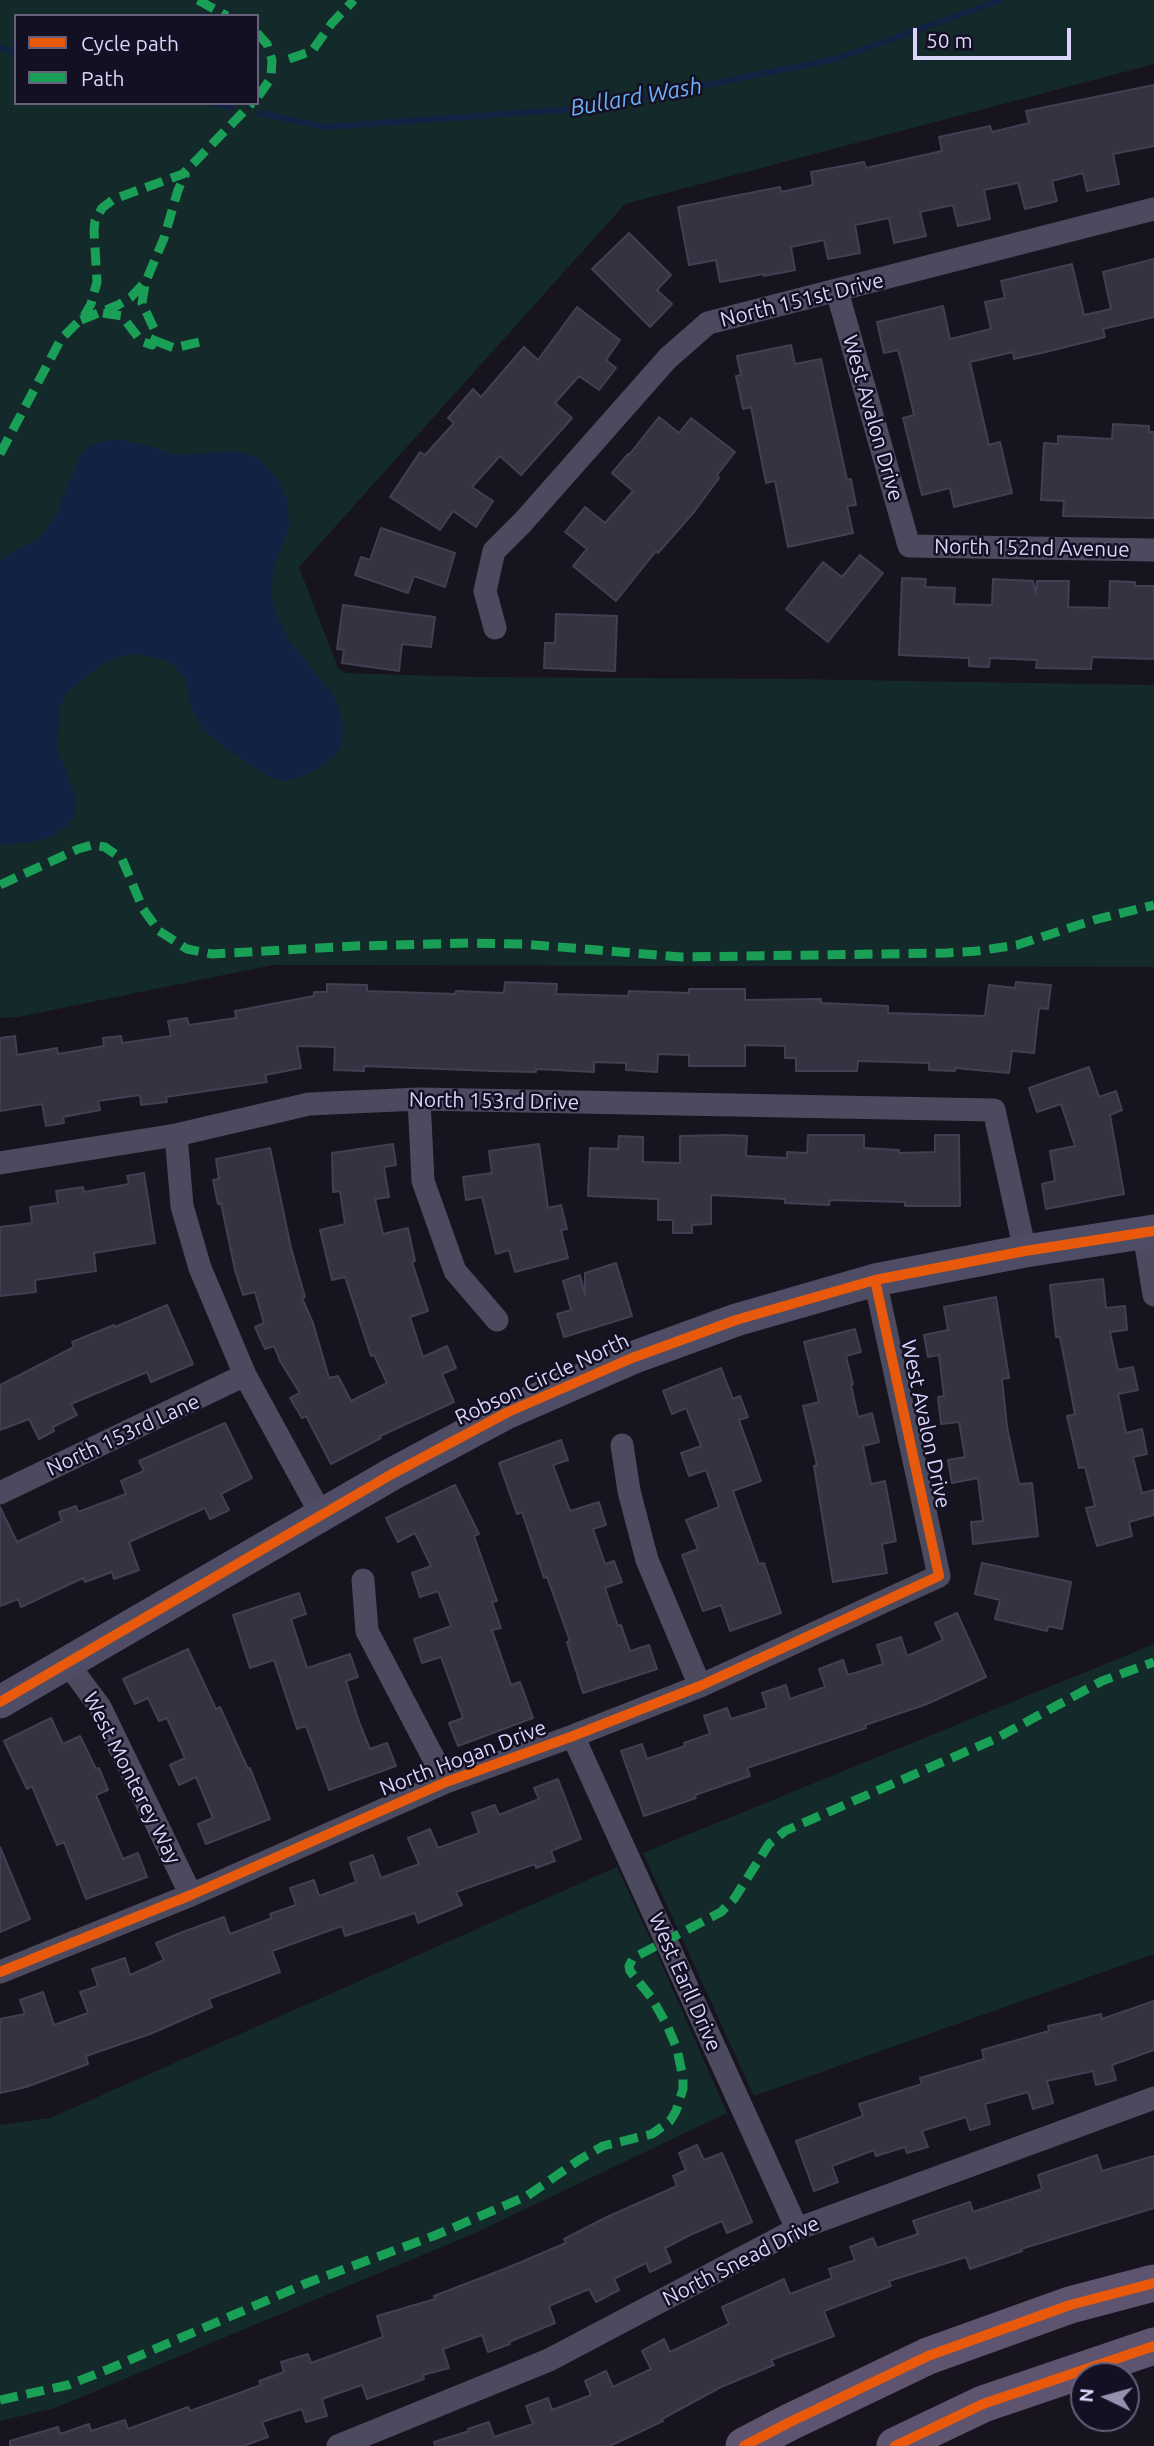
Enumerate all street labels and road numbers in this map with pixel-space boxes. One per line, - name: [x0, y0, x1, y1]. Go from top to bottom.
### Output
- street label: North 151st Drive: [718, 267, 886, 333]
- street label: West Avalon Drive: [837, 332, 909, 504]
- street label: North 152nd Avenue: [934, 534, 1130, 562]
- street label: North 153rd Drive: [409, 1087, 579, 1115]
- street label: Robson Circle North: [451, 1328, 633, 1430]
- street label: West Avalon Drive: [896, 1338, 956, 1510]
- street label: North 153rd Lane: [42, 1389, 204, 1481]
- street label: West Monterey Way: [78, 1688, 186, 1868]
- street label: North Hogan Drive: [376, 1715, 550, 1801]
- street label: West Earll Drive: [643, 1909, 727, 2055]
- street label: North Snead Drive: [658, 2211, 824, 2311]

